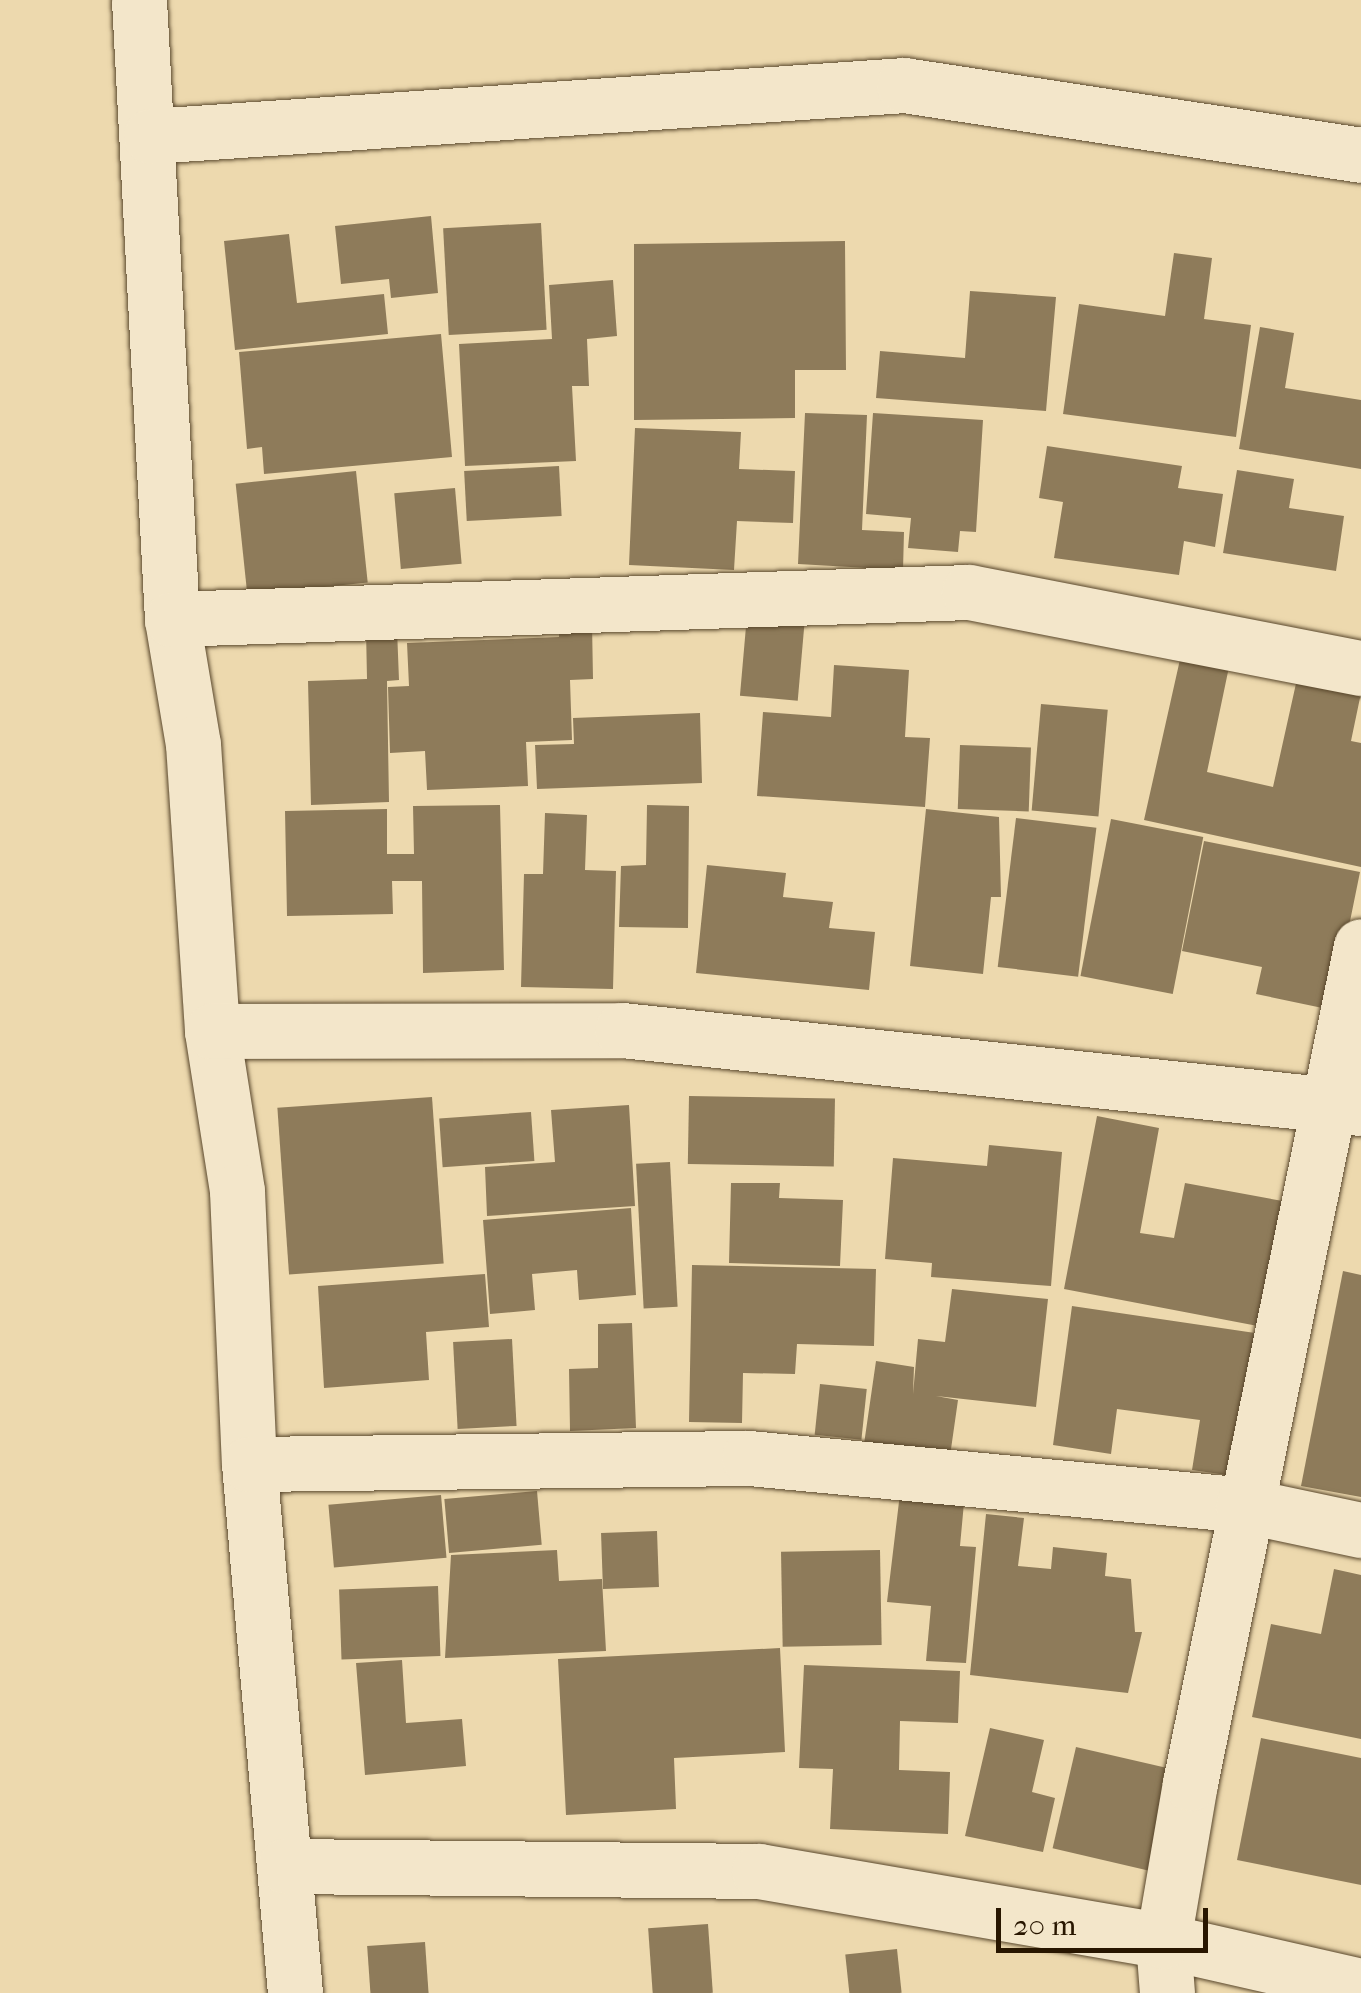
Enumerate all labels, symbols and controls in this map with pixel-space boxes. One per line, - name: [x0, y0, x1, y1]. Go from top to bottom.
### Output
- scale bar: [1001, 1888, 1214, 1950]
- text: 20 m: [1013, 1908, 1076, 1943]

